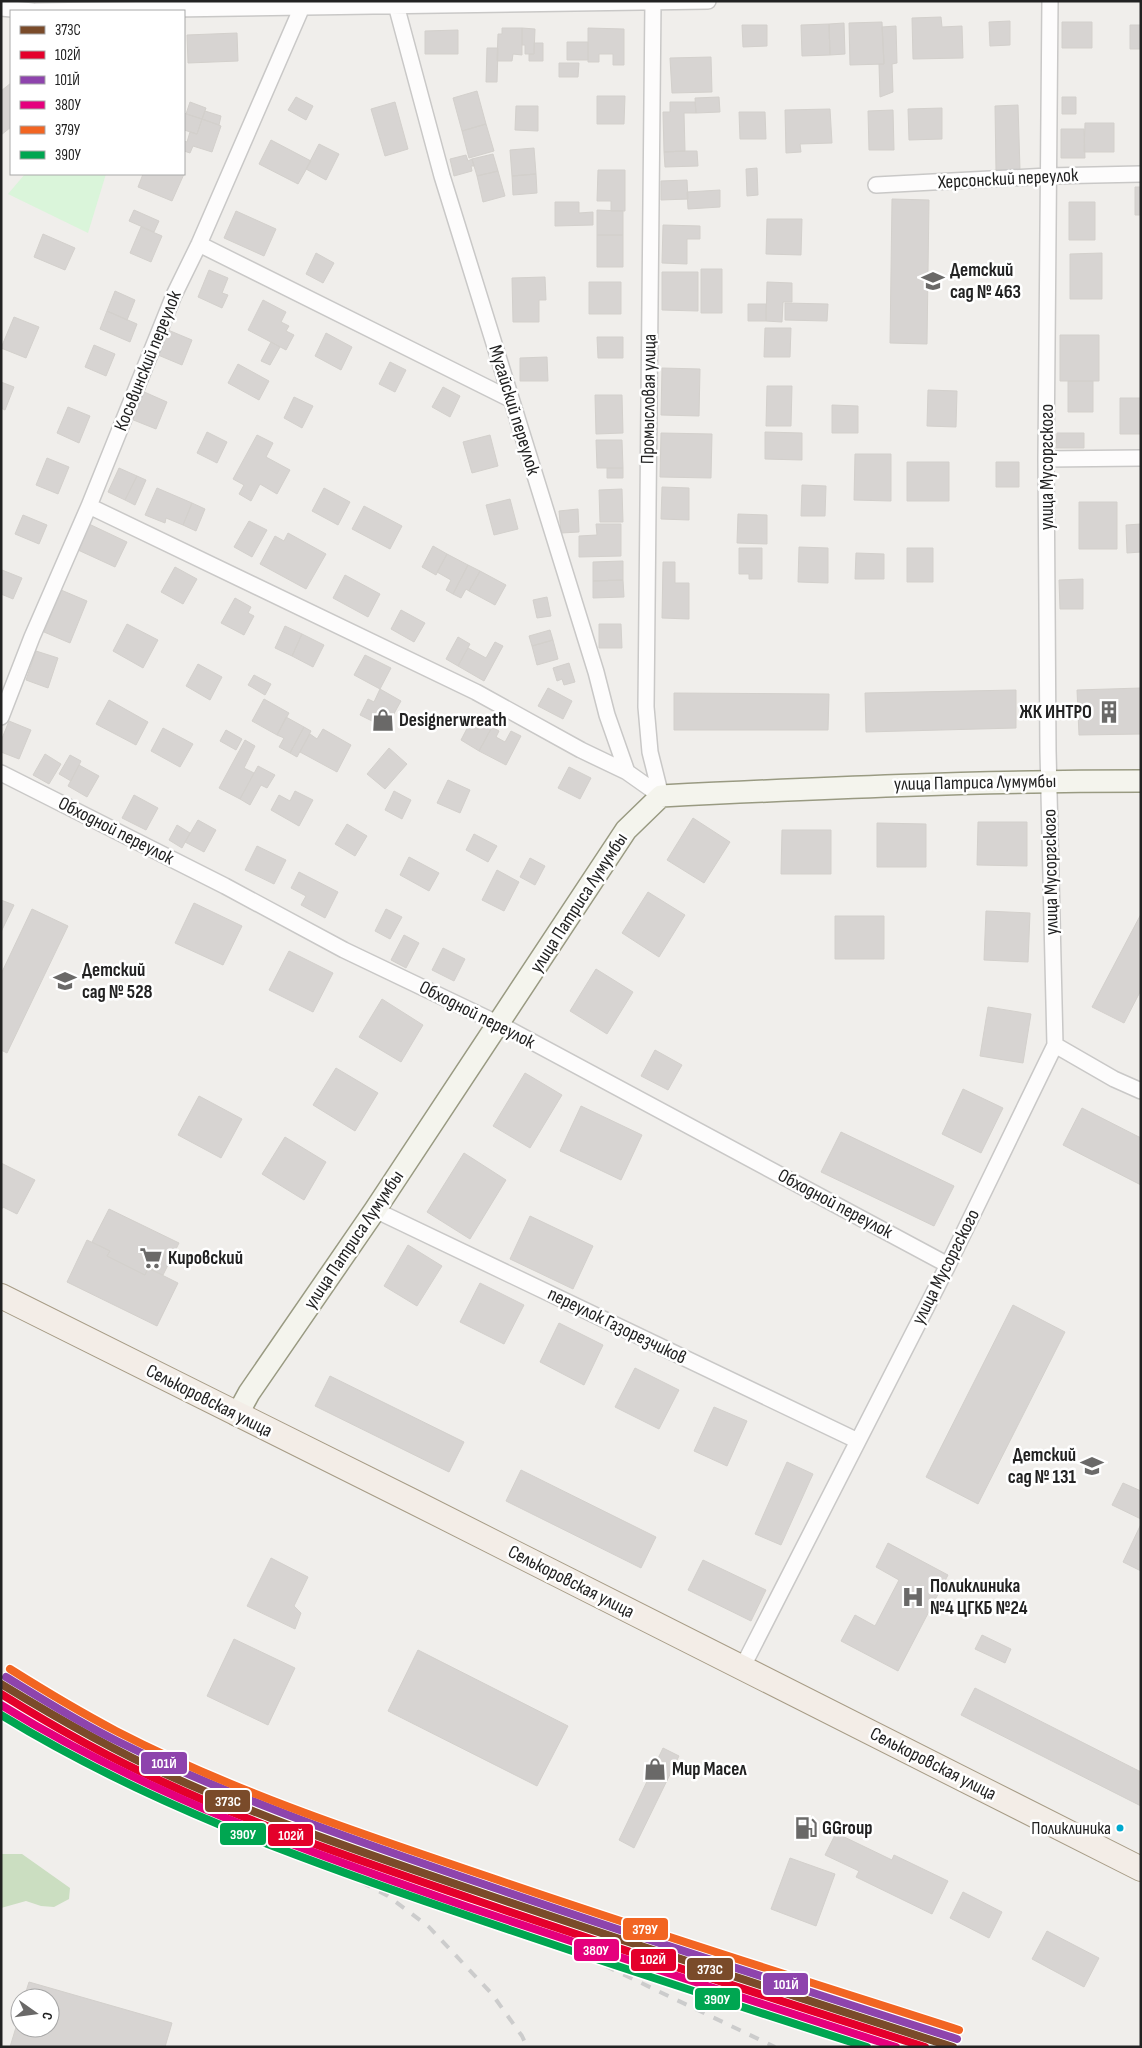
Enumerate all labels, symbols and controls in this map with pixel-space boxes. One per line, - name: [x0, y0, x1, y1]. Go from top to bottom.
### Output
- legend: [10, 10, 185, 175]
- text: 373C: [55, 21, 81, 40]
- text: 102Й: [55, 46, 81, 65]
- text: 101Й: [55, 71, 80, 90]
- text: 380У: [55, 96, 81, 115]
- text: 379У: [55, 121, 81, 140]
- text: 390У: [55, 146, 81, 165]
- street label: Херсонский переулок: [936, 164, 1080, 194]
- place label: Детский сад № 463: [950, 259, 1021, 304]
- school or university icon: Детский сад № 463: [920, 268, 946, 294]
- street label: Косьвинский переулок: [109, 287, 187, 434]
- street label: Промысловая улица: [636, 334, 662, 464]
- street label: Мугайский переулок: [483, 342, 545, 479]
- street label: улица Мусоргского: [1036, 404, 1059, 530]
- building icon: ЖК ИНТРО: [1096, 699, 1122, 725]
- place label: ЖК ИНТРО: [1019, 701, 1092, 724]
- shop icon: Designerwreath: [370, 707, 396, 733]
- place label: Designerwreath: [399, 709, 507, 732]
- street label: улица Патриса Лумумбы: [894, 770, 1056, 796]
- street label: Обходной переулок: [54, 792, 178, 870]
- street label: улица Мусоргского: [1038, 809, 1064, 935]
- street label: улица Патриса Лумумбы: [525, 829, 633, 977]
- place label: Детский сад № 528: [82, 959, 152, 1004]
- school or university icon: Детский сад № 528: [52, 968, 78, 994]
- street label: Обходной переулок: [415, 976, 539, 1054]
- street label: Обходной переулок: [774, 1164, 897, 1244]
- street label: улица Патриса Лумумбы: [299, 1166, 409, 1314]
- street label: улица Мусоргского: [907, 1206, 985, 1328]
- supermarket icon: Кировский: [138, 1245, 164, 1271]
- place label: Кировский: [168, 1247, 243, 1270]
- street label: переулок Газорезчиков: [544, 1282, 690, 1370]
- street label: Селькоровская улица: [142, 1359, 276, 1443]
- place label: Детский сад № 131: [1008, 1444, 1077, 1489]
- school or university icon: Детский сад № 131: [1079, 1453, 1105, 1479]
- street label: Селькоровская улица: [504, 1540, 638, 1624]
- place label: Поликлиника №4 ЦГКБ №24: [930, 1575, 1028, 1620]
- hospital icon: Поликлиника №4 ЦГКБ №24: [900, 1584, 926, 1610]
- street label: Селькоровская улица: [866, 1722, 1000, 1806]
- line badge: 101Й: [140, 1751, 188, 1775]
- text: 101Й: [151, 1755, 177, 1772]
- shop icon: Мир Масел: [642, 1756, 668, 1782]
- place label: Мир Масел: [672, 1758, 747, 1781]
- line badge: 373C: [204, 1789, 251, 1813]
- text: 373C: [215, 1793, 241, 1810]
- fuel station icon: GGroup: [793, 1815, 819, 1841]
- place label: GGroup: [822, 1817, 872, 1840]
- place label: Поликлиника: [1031, 1818, 1111, 1839]
- line badge: 390У: [219, 1822, 267, 1846]
- line badge: 102Й: [267, 1823, 314, 1847]
- marker: Поликлиника: [1115, 1823, 1125, 1833]
- text: 390У: [230, 1826, 256, 1843]
- text: 102Й: [278, 1827, 304, 1844]
- line badge: 379У: [622, 1917, 669, 1941]
- text: 379У: [632, 1921, 658, 1938]
- line badge: 380У: [573, 1938, 620, 1962]
- text: 380У: [583, 1942, 609, 1959]
- line badge: 102Й: [630, 1948, 677, 1972]
- text: 102Й: [640, 1951, 666, 1968]
- line badge: 373C: [686, 1957, 734, 1981]
- text: 373C: [697, 1961, 723, 1978]
- line badge: 101Й: [762, 1972, 809, 1996]
- text: 101Й: [773, 1976, 799, 1993]
- line badge: 390У: [694, 1987, 741, 2011]
- north arrow: [10, 1988, 60, 2038]
- text: 390У: [704, 1991, 730, 2008]
- text: С: [38, 2010, 56, 2022]

